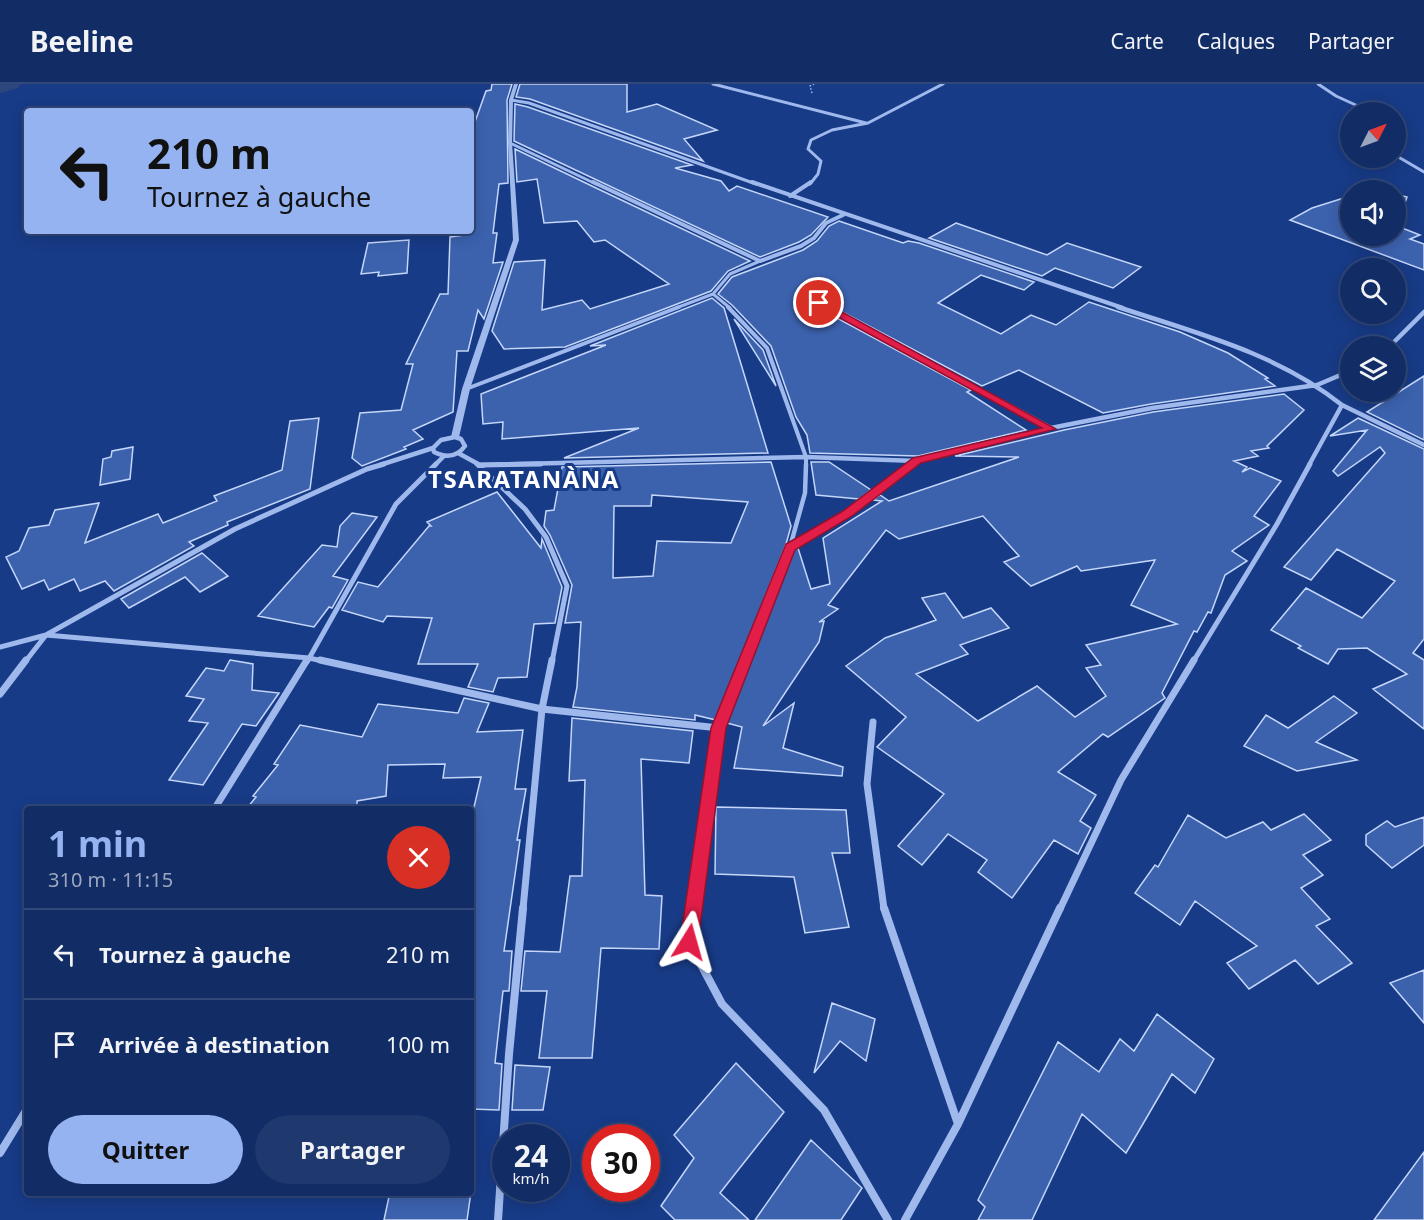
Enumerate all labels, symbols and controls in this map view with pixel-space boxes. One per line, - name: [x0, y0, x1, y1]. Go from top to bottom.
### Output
- text: Beeline: [30, 22, 134, 60]
- text: Carte: [1111, 27, 1164, 55]
- text: Calques: [1197, 27, 1275, 55]
- text: Partager: [1308, 27, 1394, 55]
- north arrow: [1340, 102, 1406, 168]
- map controls: [1340, 102, 1406, 402]
- text: 210 m: [147, 124, 271, 181]
- icon: left: [48, 132, 126, 210]
- text: Tournez à gauche: [147, 178, 371, 215]
- button: sound: [1340, 180, 1406, 246]
- button: search: [1340, 258, 1406, 324]
- pin: [793, 277, 844, 328]
- icon: arrive: [802, 286, 835, 319]
- button: layers: [1340, 336, 1406, 402]
- district label: TSARATANÀNA: [428, 462, 620, 495]
- text: 1 min: [48, 819, 147, 868]
- button: close: [387, 826, 450, 889]
- text: 310 m · 11:15: [48, 866, 173, 893]
- position arrow: [657, 910, 721, 974]
- icon: left: [48, 938, 81, 971]
- text: Tournez à gauche: [99, 939, 291, 969]
- text: 210 m: [386, 939, 450, 969]
- icon: arrive: [48, 1028, 81, 1061]
- text: Arrivée à destination: [99, 1029, 330, 1059]
- text: 100 m: [386, 1029, 450, 1059]
- button: Quitter: [48, 1115, 243, 1184]
- button: Partager: [255, 1115, 450, 1184]
- speed limit sign: 30: [582, 1124, 660, 1202]
- text: 24: [514, 1135, 548, 1176]
- text: km/h: [513, 1168, 549, 1188]

